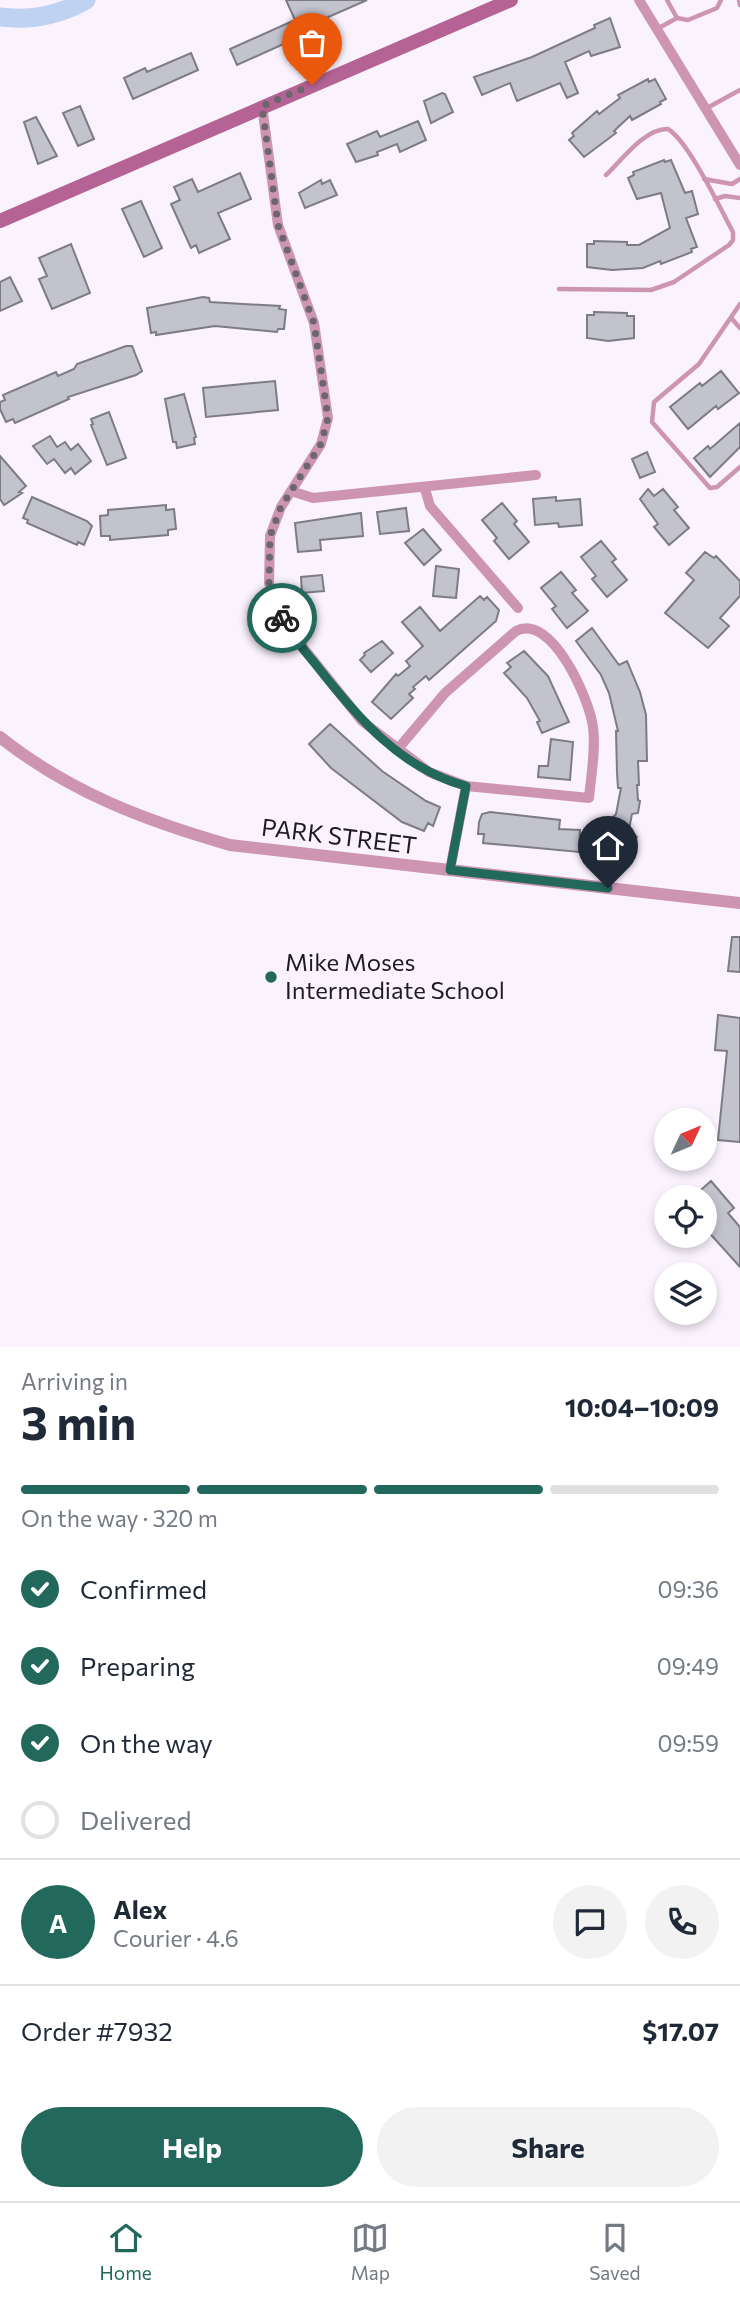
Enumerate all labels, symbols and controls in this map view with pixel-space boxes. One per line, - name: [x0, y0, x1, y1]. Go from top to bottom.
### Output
- pin: [282, 13, 342, 85]
- icon: bag: [293, 24, 331, 62]
- courier: [247, 583, 317, 653]
- icon: bike: [263, 599, 301, 637]
- street label: PARK STREET: [260, 812, 418, 859]
- pin: [578, 816, 638, 888]
- icon: home: [589, 827, 627, 865]
- place label: Mike Moses Intermediate School: [285, 947, 505, 1004]
- marker: Mike Moses Intermediate School: [263, 969, 279, 985]
- north arrow: [654, 1108, 718, 1171]
- map controls: [654, 1108, 717, 1325]
- button: locate: [654, 1185, 717, 1248]
- button: layers: [654, 1262, 717, 1325]
- text: Arriving in: [21, 1367, 128, 1395]
- text: 10:04–10:09: [565, 1391, 719, 1422]
- text: 3 min: [21, 1393, 136, 1449]
- text: On the way · 320 m: [21, 1504, 218, 1532]
- icon: check: [21, 1570, 59, 1608]
- text: Confirmed: [80, 1573, 207, 1604]
- text: 09:36: [658, 1575, 719, 1603]
- icon: check: [21, 1647, 59, 1685]
- text: Preparing: [80, 1650, 195, 1681]
- text: 09:49: [657, 1652, 719, 1680]
- icon: check: [21, 1724, 59, 1762]
- text: On the way: [80, 1727, 213, 1758]
- text: 09:59: [657, 1729, 719, 1757]
- text: Delivered: [80, 1804, 191, 1835]
- button: chat: [553, 1885, 627, 1959]
- button: phone: [645, 1885, 719, 1959]
- text: Alex: [113, 1893, 167, 1924]
- text: A: [49, 1907, 67, 1938]
- text: Courier · 4.6: [113, 1924, 239, 1952]
- text: Order #7932: [21, 2015, 173, 2046]
- text: $17.07: [642, 2015, 719, 2046]
- button: Help: [21, 2107, 363, 2187]
- button: Share: [377, 2107, 719, 2187]
- tab: Home: [100, 2219, 152, 2284]
- tab: Map: [351, 2219, 390, 2284]
- tab: Saved: [589, 2219, 640, 2284]

